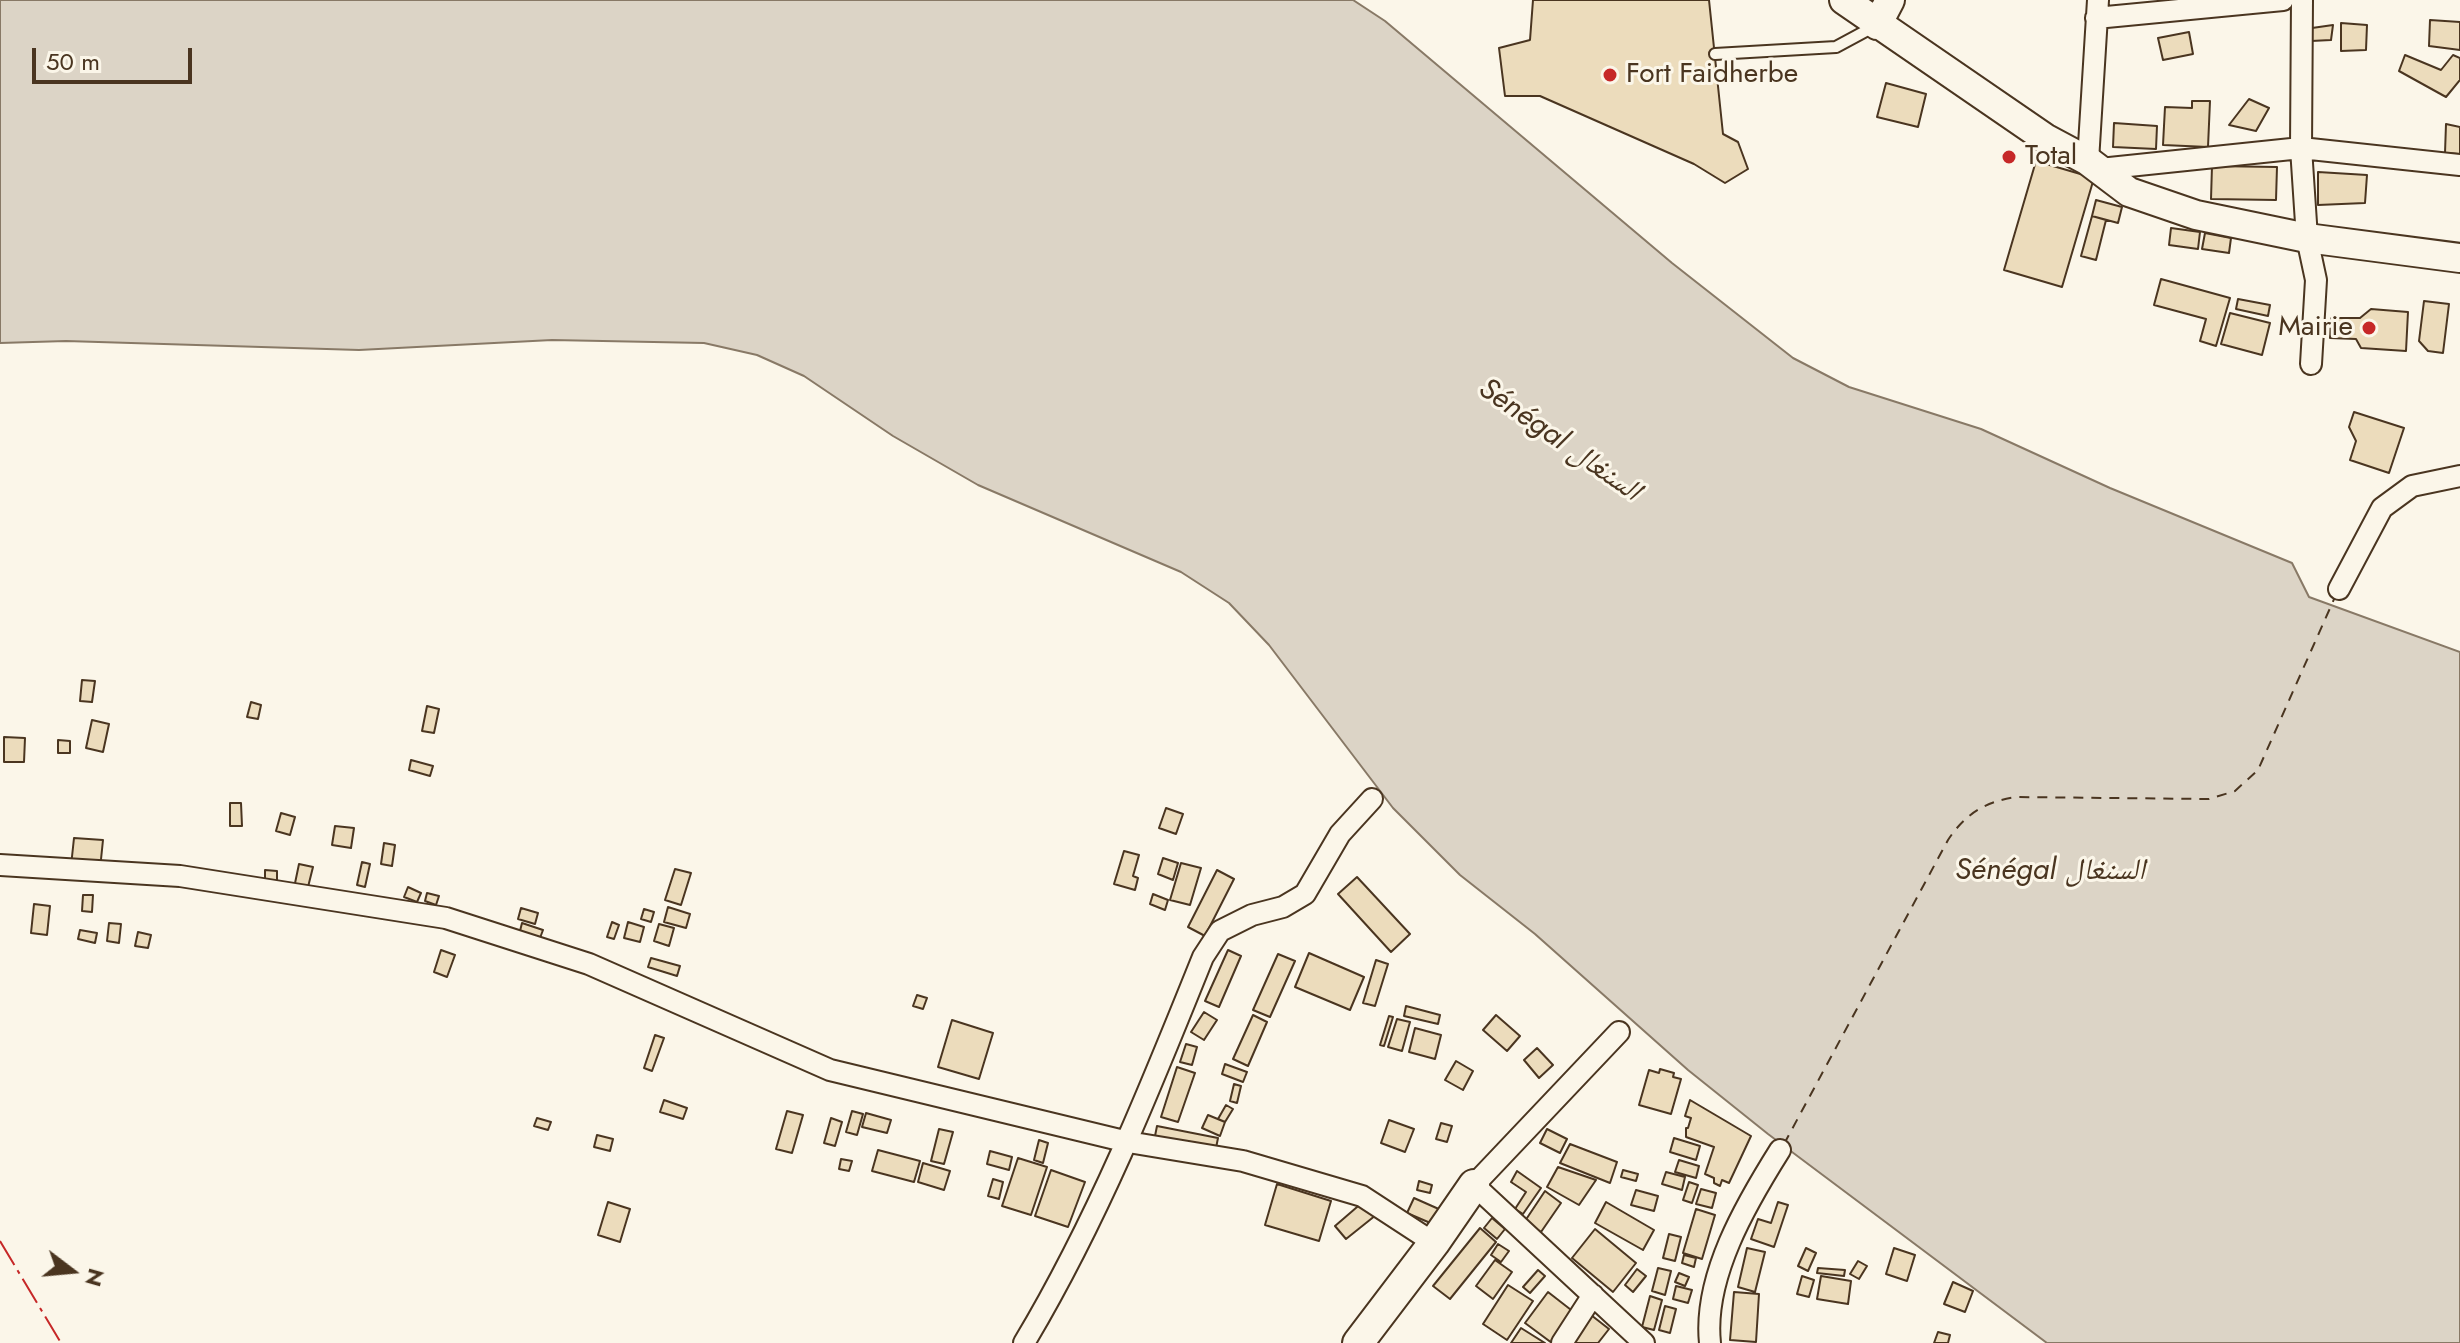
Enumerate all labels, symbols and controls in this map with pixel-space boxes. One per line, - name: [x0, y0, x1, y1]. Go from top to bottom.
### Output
- scale bar: [36, 32, 196, 82]
- text: 50 m: [46, 44, 100, 79]
- place label: Fort Faidherbe: [1626, 58, 1798, 92]
- marker: Fort Faidherbe: [1601, 66, 1619, 84]
- place label: Total: [2025, 140, 2077, 174]
- marker: Total: [2000, 148, 2018, 166]
- place label: Mairie: [2278, 311, 2353, 345]
- marker: Mairie: [2360, 319, 2378, 337]
- water label: Sénégal السنغال: [1471, 372, 1647, 510]
- water label: Sénégal السنغال: [1955, 854, 2145, 890]
- north arrow: [32, 1231, 112, 1311]
- text: N: [77, 1265, 113, 1290]

